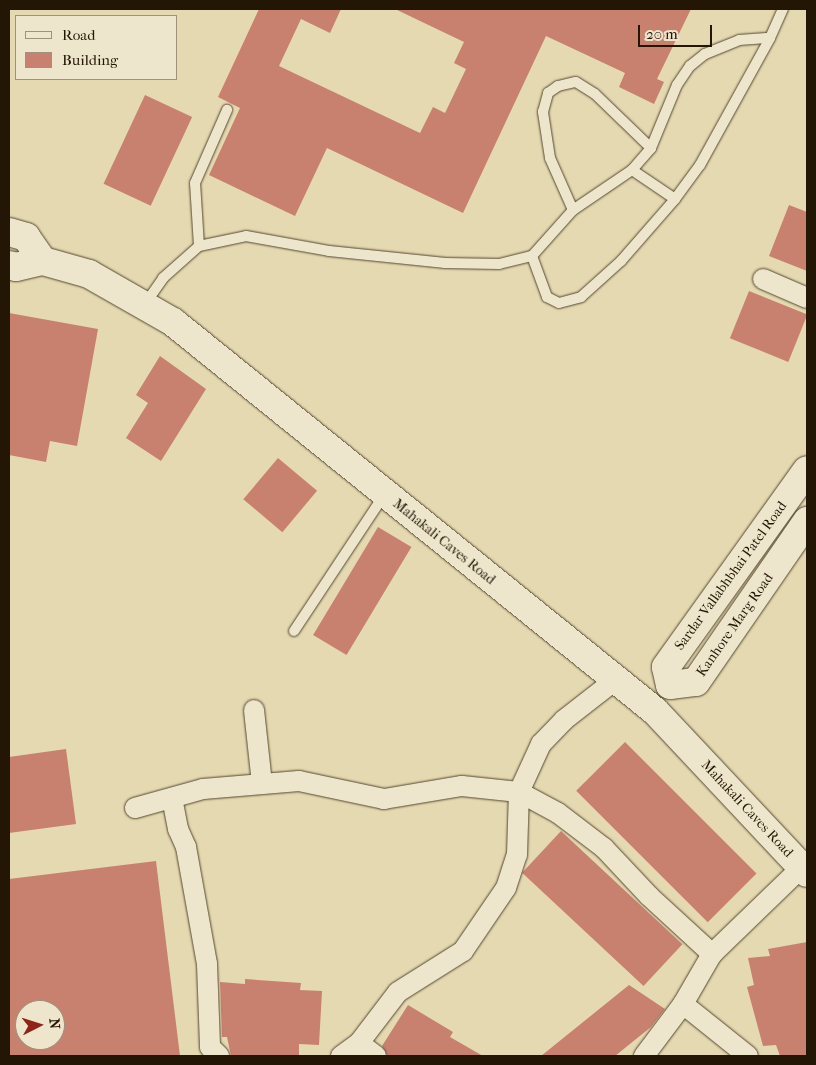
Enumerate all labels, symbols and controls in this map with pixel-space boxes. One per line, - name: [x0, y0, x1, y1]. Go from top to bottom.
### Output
- legend: [15, 15, 178, 80]
- scale bar: [641, 15, 715, 47]
- text: 20 m: [646, 25, 678, 43]
- text: Road: [62, 26, 95, 44]
- text: Building: [62, 51, 118, 69]
- street label: Mahakali Caves Road: [389, 496, 499, 588]
- street label: Sardar Vallabhbhai Patel Road: [671, 498, 791, 654]
- street label: Kanhore Marg Road: [693, 570, 777, 680]
- street label: Mahakali Caves Road: [698, 757, 796, 861]
- north arrow: [15, 1000, 65, 1050]
- text: N: [46, 1018, 63, 1030]

